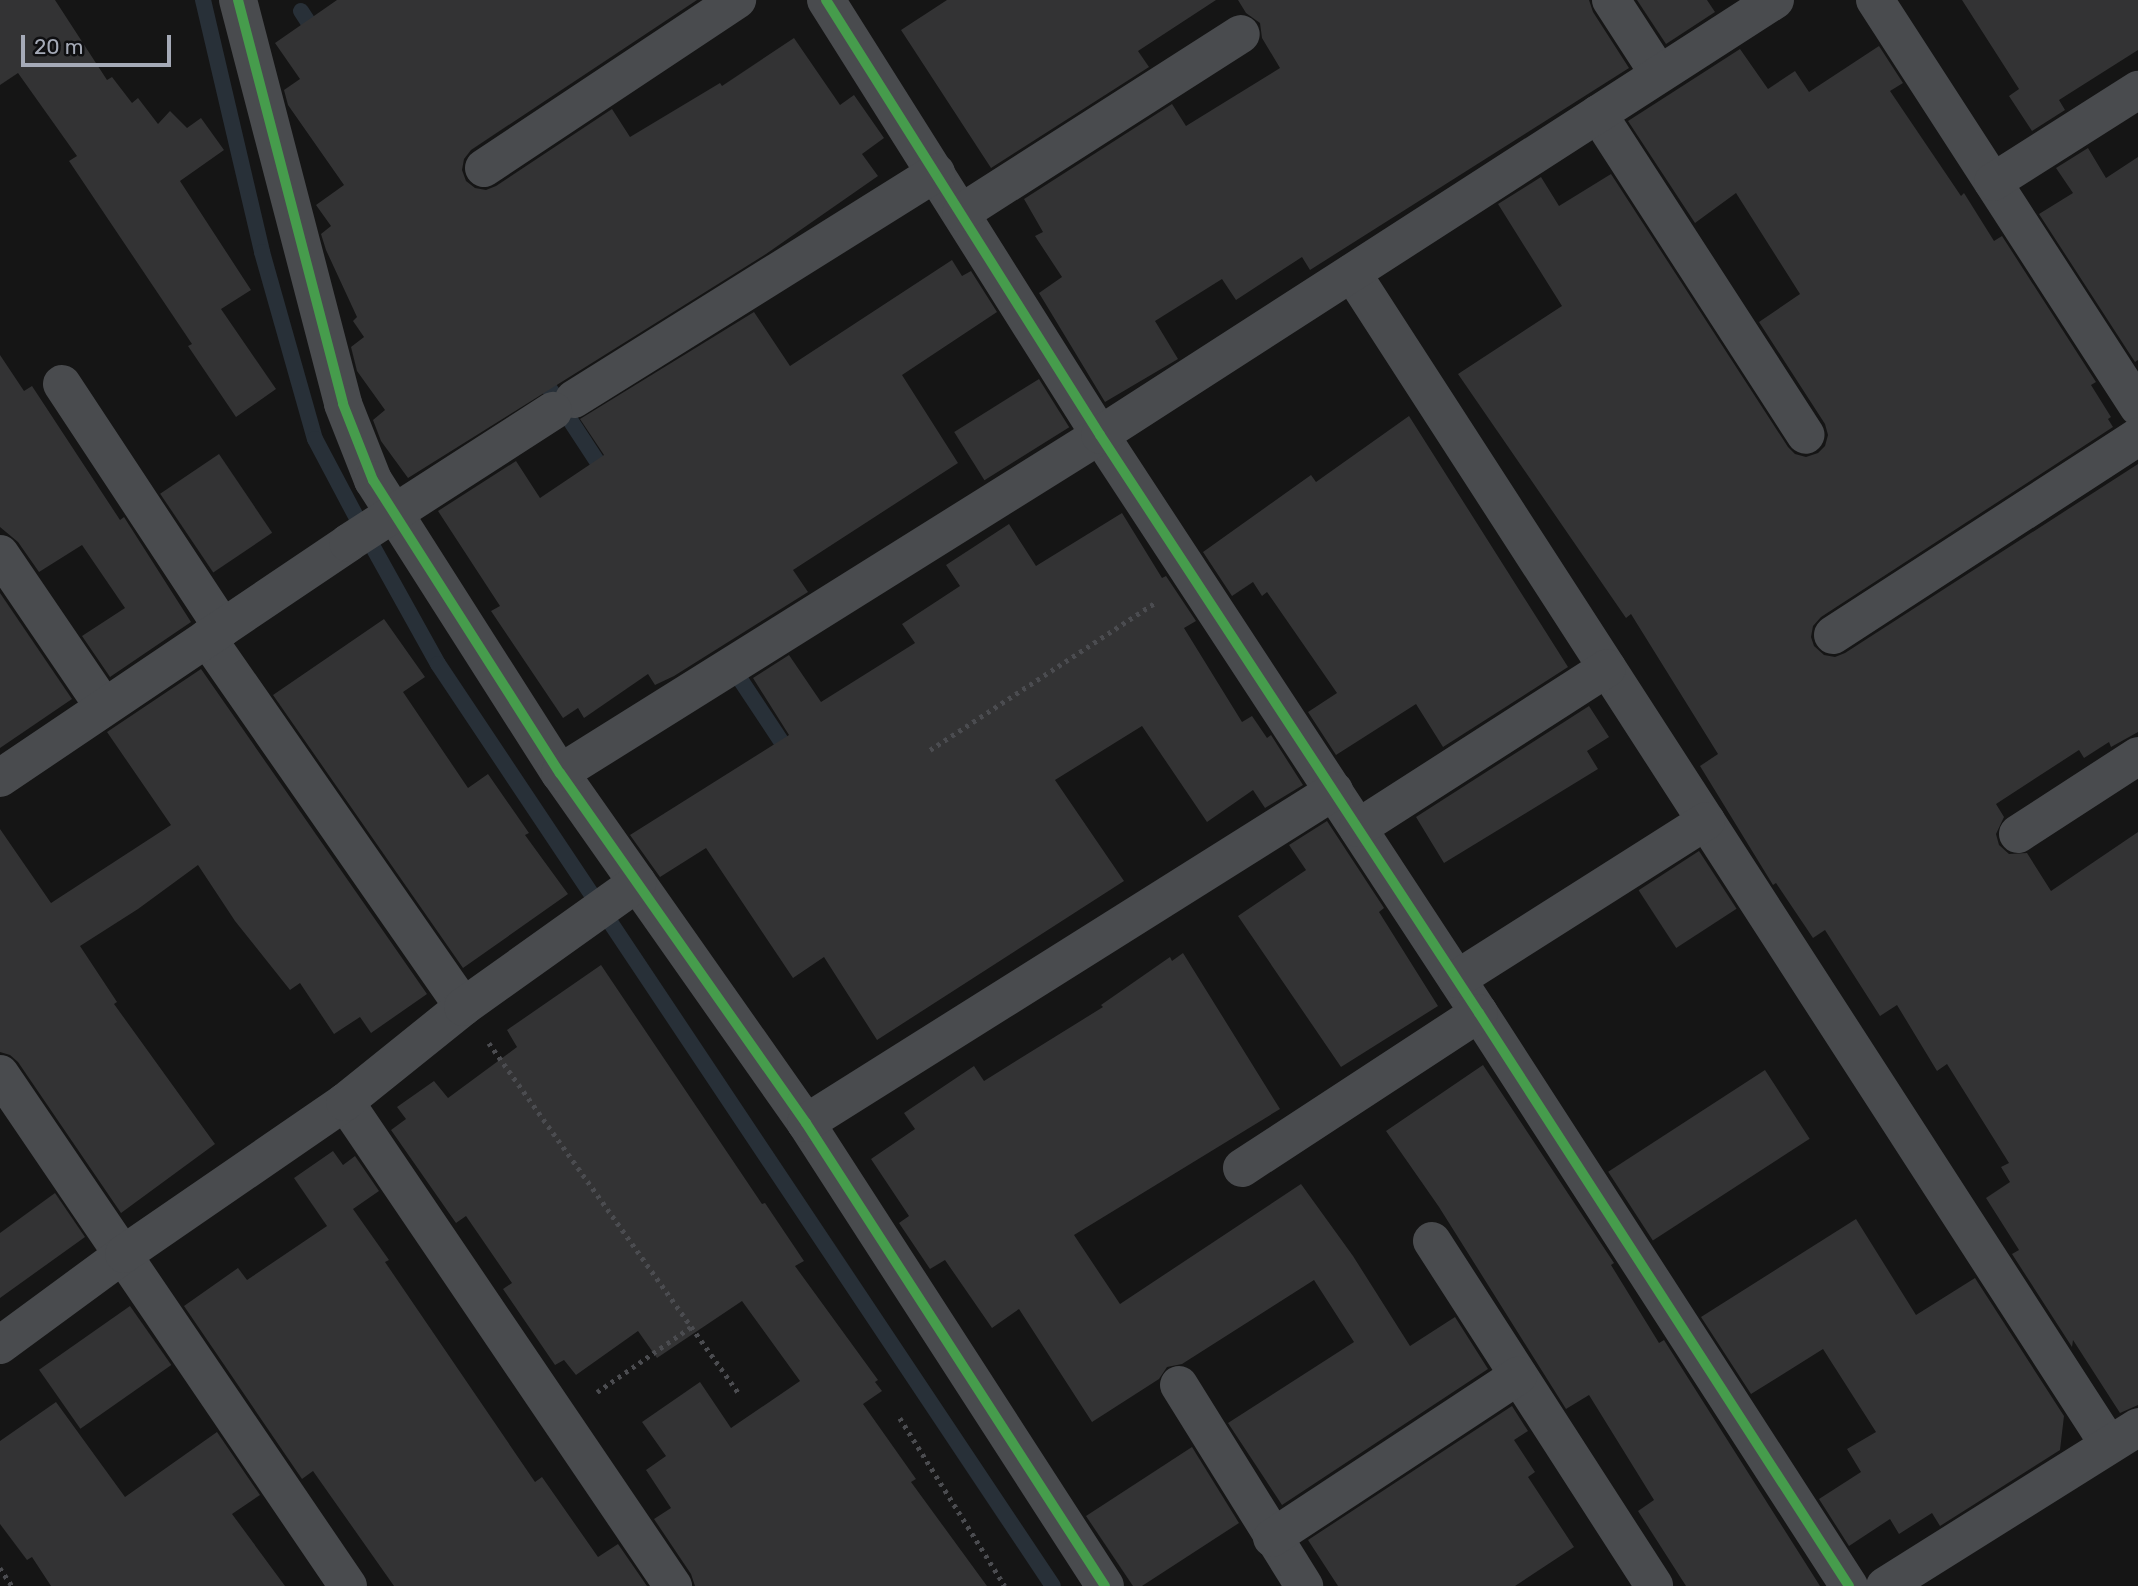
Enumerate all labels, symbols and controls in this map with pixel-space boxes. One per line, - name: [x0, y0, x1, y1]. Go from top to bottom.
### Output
- scale bar: [24, 21, 175, 65]
- text: 20 m: [34, 34, 83, 59]

